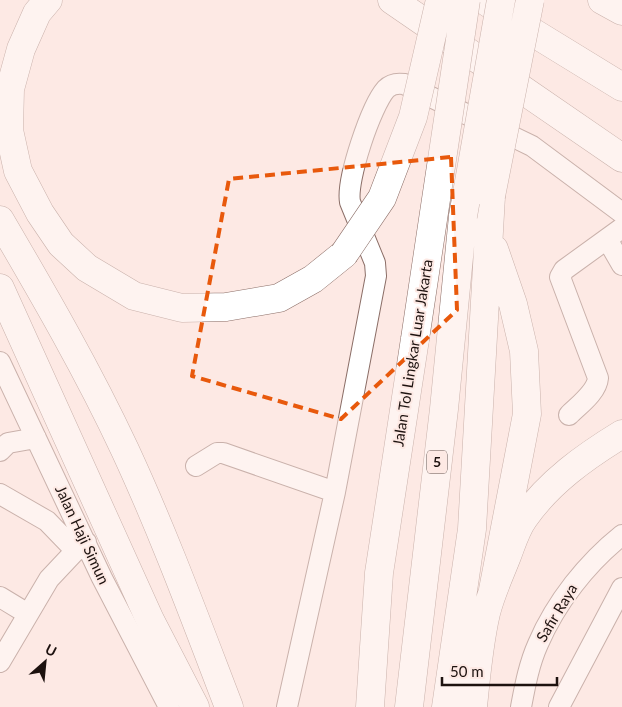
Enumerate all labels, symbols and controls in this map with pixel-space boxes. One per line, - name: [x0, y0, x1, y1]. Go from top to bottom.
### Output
- street label: Jalan Tol Lingkar Luar Jakarta: [388, 258, 436, 448]
- road number: 5: [427, 451, 447, 474]
- street label: Jalan Haji Simun: [52, 482, 114, 587]
- street label: Safir Raya: [532, 580, 580, 645]
- north arrow: [20, 637, 70, 687]
- text: U: [43, 640, 60, 660]
- scale bar: [442, 654, 557, 686]
- text: 50 m: [450, 662, 484, 680]

